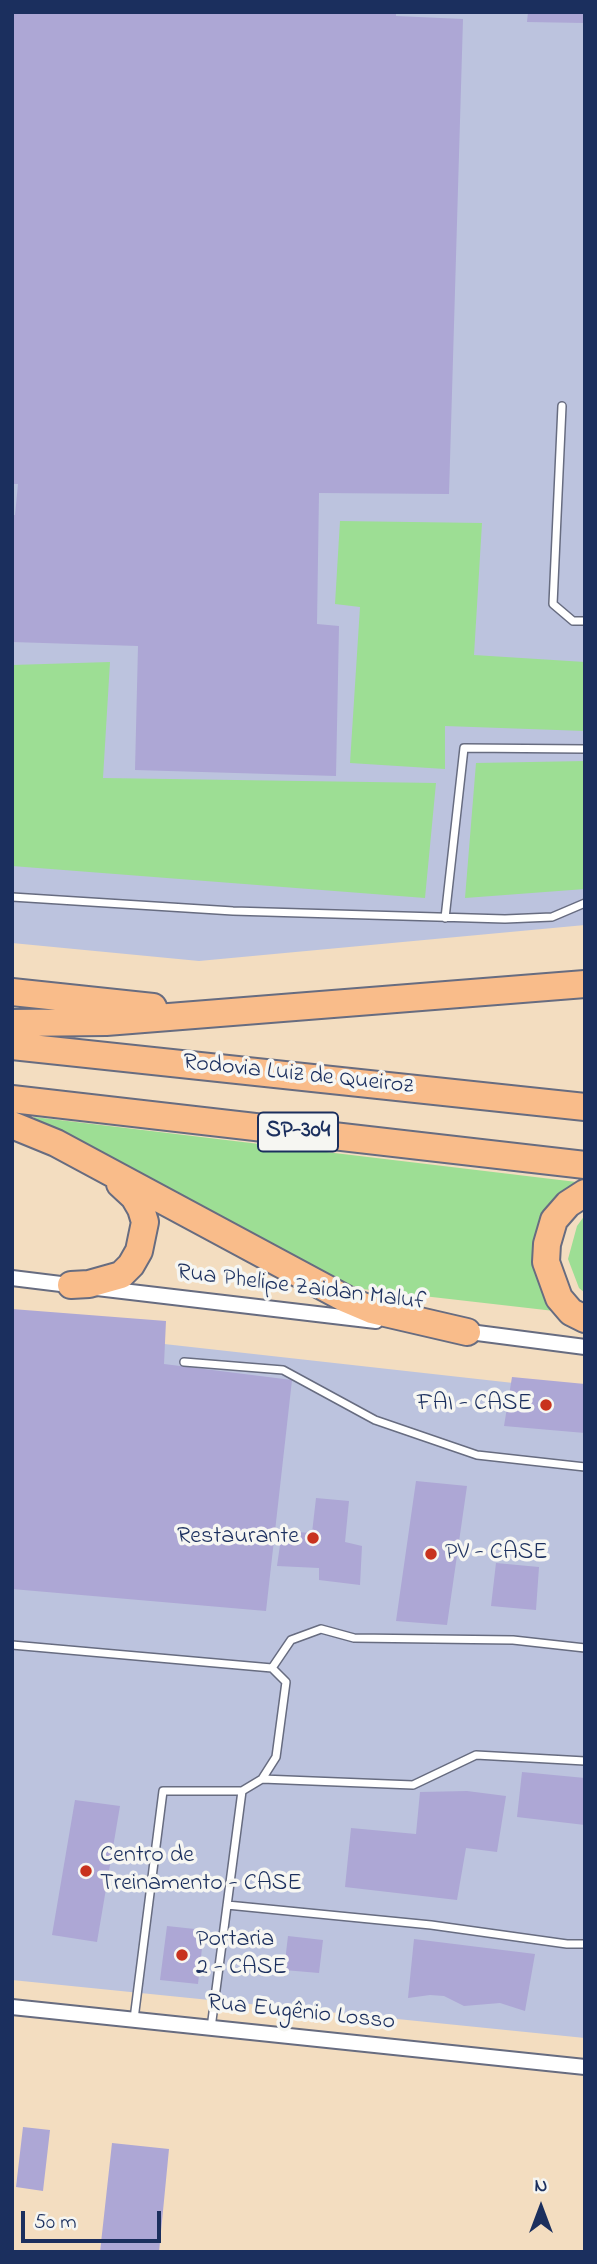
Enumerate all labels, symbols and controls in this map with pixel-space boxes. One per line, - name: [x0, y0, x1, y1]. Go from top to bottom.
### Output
- street label: Rodovia Luiz de Queiroz: [181, 1050, 415, 1102]
- road number: SP-304: [258, 1112, 338, 1152]
- street label: Rua Phelipe Zaidan Maluf: [175, 1259, 427, 1319]
- place label: FAI - CASE: [417, 1391, 532, 1419]
- marker: FAI - CASE: [538, 1397, 554, 1413]
- place label: Restaurante: [177, 1524, 299, 1552]
- marker: Restaurante: [305, 1530, 321, 1546]
- place label: PV - CASE: [445, 1540, 548, 1568]
- marker: PV - CASE: [423, 1546, 439, 1562]
- place label: Centro de Treinamento - CASE: [100, 1843, 302, 1899]
- marker: Centro de Treinamento - CASE: [78, 1863, 94, 1879]
- place label: Portaria 2 - CASE: [196, 1927, 287, 1983]
- marker: Portaria 2 - CASE: [174, 1947, 190, 1963]
- street label: Rua Eugênio Losso: [206, 1990, 396, 2038]
- north arrow: [506, 2173, 576, 2243]
- text: N: [535, 2173, 547, 2200]
- scale bar: [24, 2198, 164, 2242]
- text: 50 m: [34, 2208, 77, 2238]

